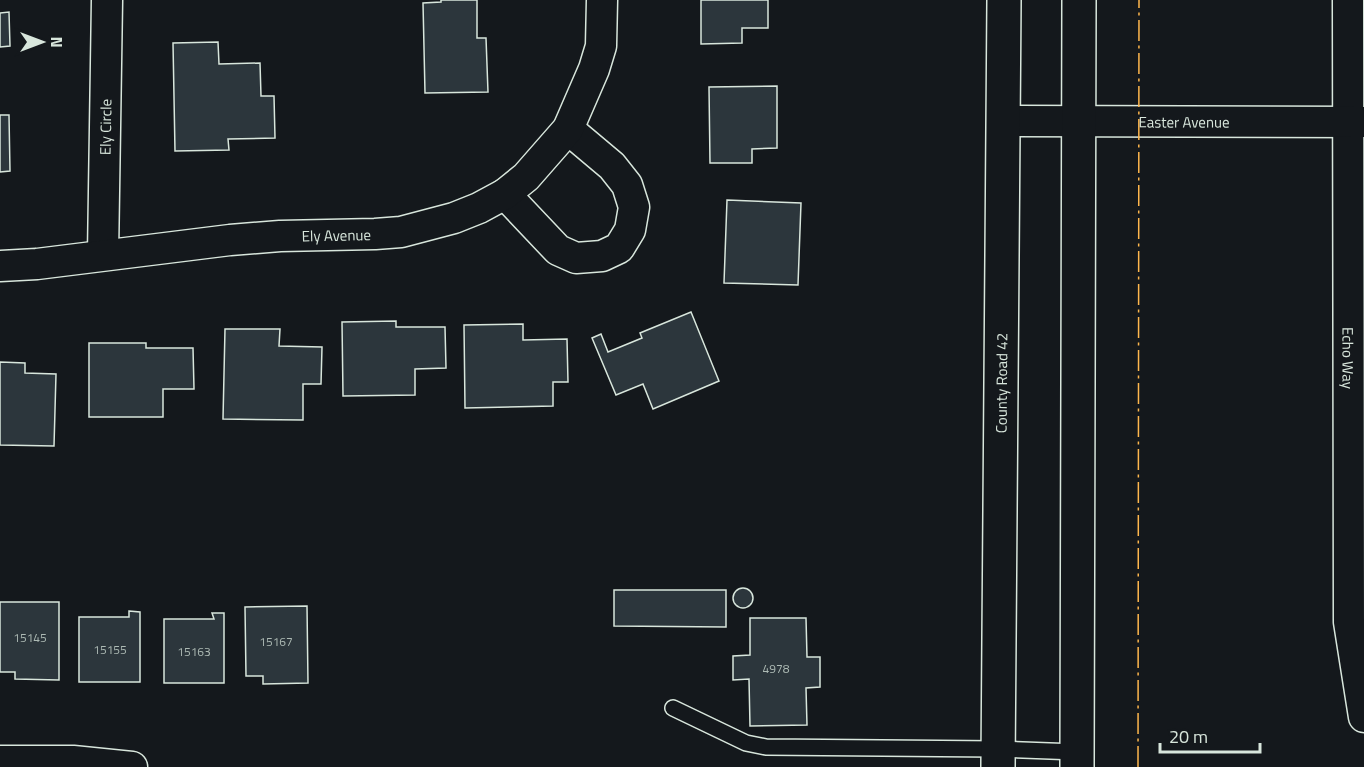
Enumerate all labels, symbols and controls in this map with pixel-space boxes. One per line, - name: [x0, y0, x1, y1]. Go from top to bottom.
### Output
- north arrow: [12, 12, 72, 72]
- text: N: [45, 36, 69, 48]
- street label: Ely Circle: [93, 99, 117, 155]
- street label: Easter Avenue: [1138, 110, 1230, 133]
- street label: Ely Avenue: [301, 223, 371, 247]
- street label: Echo Way: [1337, 327, 1360, 389]
- street label: County Road 42: [989, 333, 1013, 433]
- house number: 15145: [13, 628, 47, 647]
- house number: 15167: [259, 632, 293, 651]
- house number: 15155: [93, 640, 127, 659]
- house number: 15163: [177, 642, 211, 661]
- house number: 4978: [763, 659, 790, 678]
- scale bar: [1160, 716, 1260, 754]
- text: 20 m: [1169, 723, 1208, 750]

